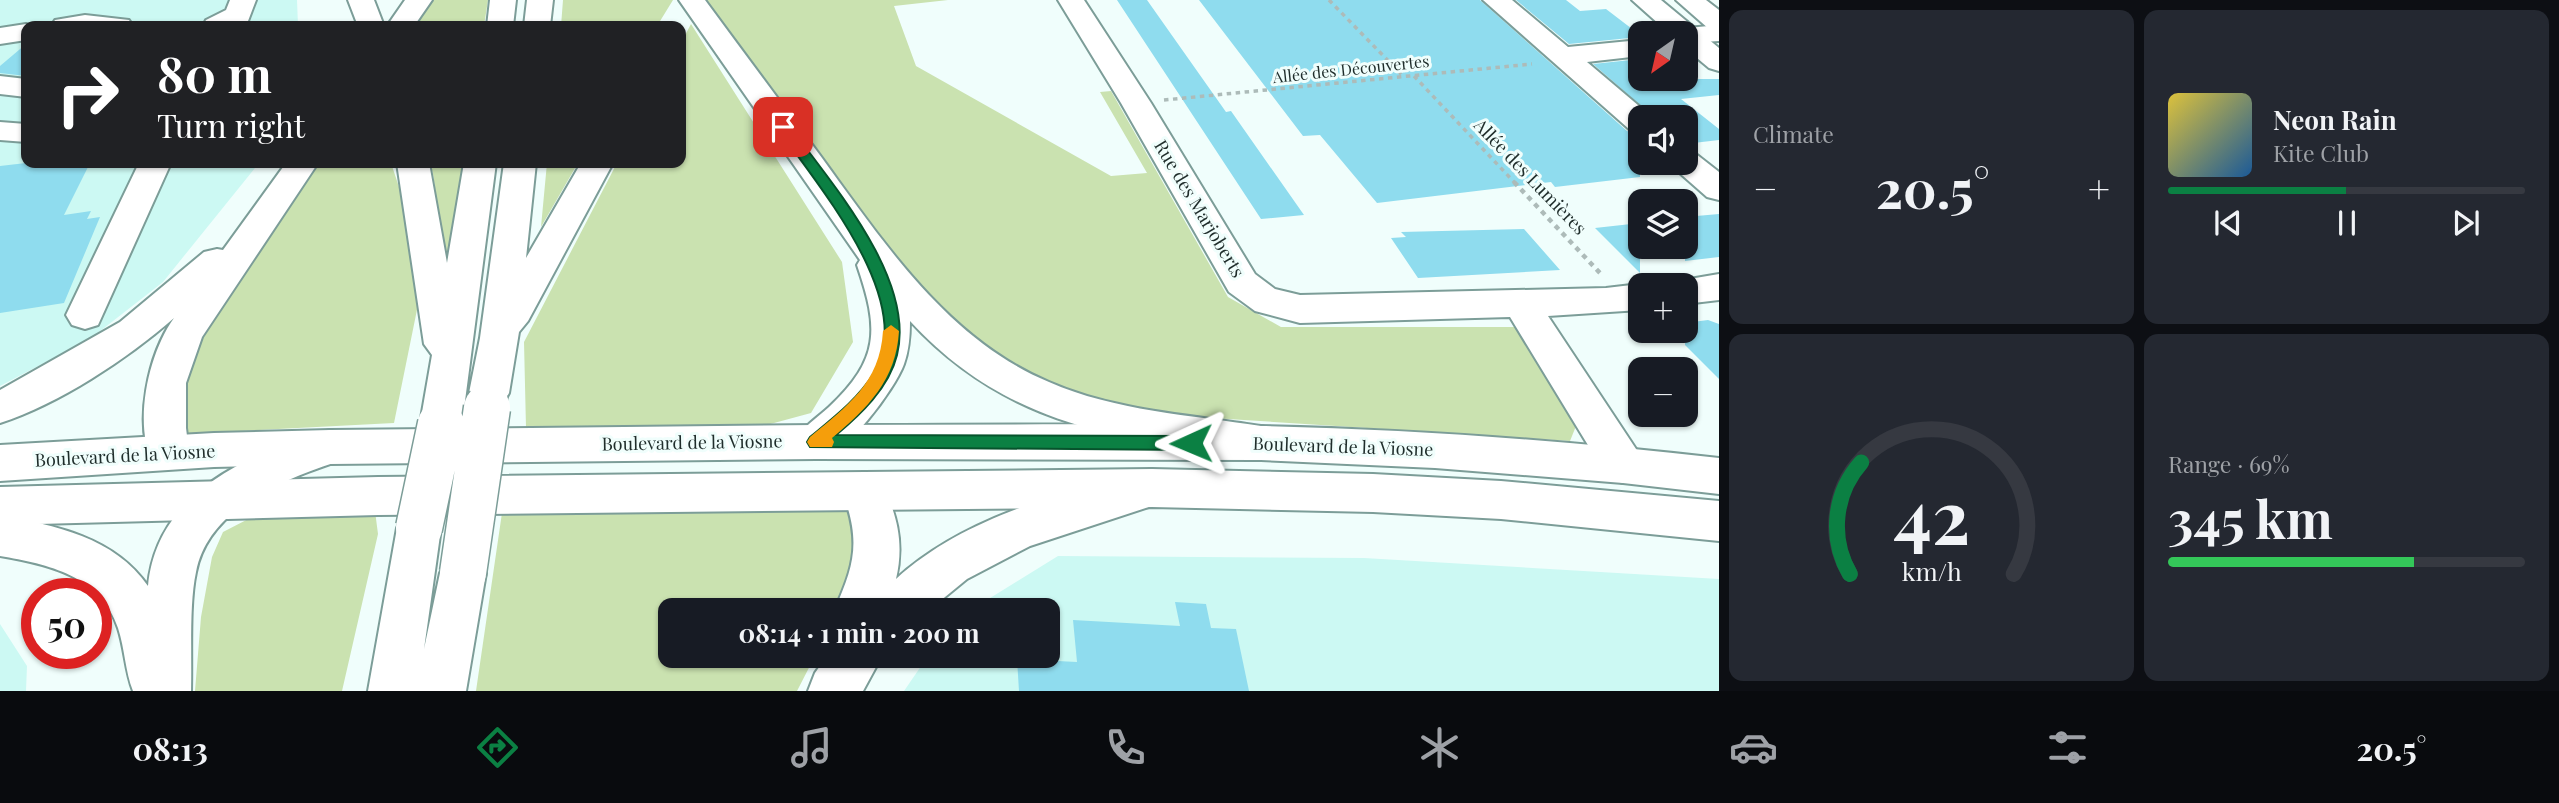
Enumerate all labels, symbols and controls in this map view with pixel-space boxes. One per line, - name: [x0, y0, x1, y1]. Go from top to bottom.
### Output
- north arrow: [1628, 21, 1698, 91]
- map controls: [1628, 21, 1698, 427]
- text: 80 m: [157, 40, 272, 105]
- icon: right: [42, 49, 133, 140]
- street label: Allée des Découvertes: [1271, 50, 1430, 87]
- pin: [753, 97, 813, 157]
- text: Neon Rain: [2273, 102, 2397, 137]
- text: Turn right: [157, 103, 305, 146]
- button: sound: [1628, 105, 1698, 175]
- icon: arrive: [764, 108, 802, 146]
- street label: Allée des Lumières: [1468, 112, 1592, 239]
- text: Climate: [1753, 118, 1834, 149]
- street label: Rue des Marjoberts: [1149, 135, 1251, 282]
- text: Kite Club: [2273, 137, 2369, 168]
- text: 20.5°: [1876, 153, 1990, 222]
- text: −: [1753, 162, 1778, 213]
- text: +: [2088, 162, 2110, 213]
- button: layers: [1628, 189, 1698, 259]
- icon: previous: [2209, 204, 2247, 242]
- icon: pause: [2328, 204, 2366, 242]
- icon: next: [2447, 204, 2485, 242]
- button: +: [1628, 273, 1698, 343]
- button: −: [1628, 357, 1698, 427]
- position arrow: [1154, 406, 1228, 480]
- street label: Boulevard de la Viosne: [601, 428, 783, 456]
- street label: Boulevard de la Viosne: [1252, 431, 1434, 461]
- street label: Boulevard de la Viosne: [34, 438, 216, 472]
- text: Range · 69%: [2168, 448, 2290, 479]
- text: 42: [1893, 465, 1970, 562]
- text: 345 km: [2168, 483, 2333, 552]
- text: km/h: [1902, 553, 1962, 586]
- speed limit sign: 50: [21, 578, 112, 669]
- text: 08:14 · 1 min · 200 m: [738, 615, 980, 650]
- icon: directions: [473, 723, 522, 772]
- icon: music: [787, 723, 836, 772]
- icon: phone: [1101, 723, 1150, 772]
- icon: climate: [1415, 723, 1464, 772]
- icon: car: [1729, 723, 1778, 772]
- icon: filters: [2043, 723, 2092, 772]
- text: 08:13: [132, 726, 208, 769]
- text: 20.5°: [2356, 726, 2427, 769]

